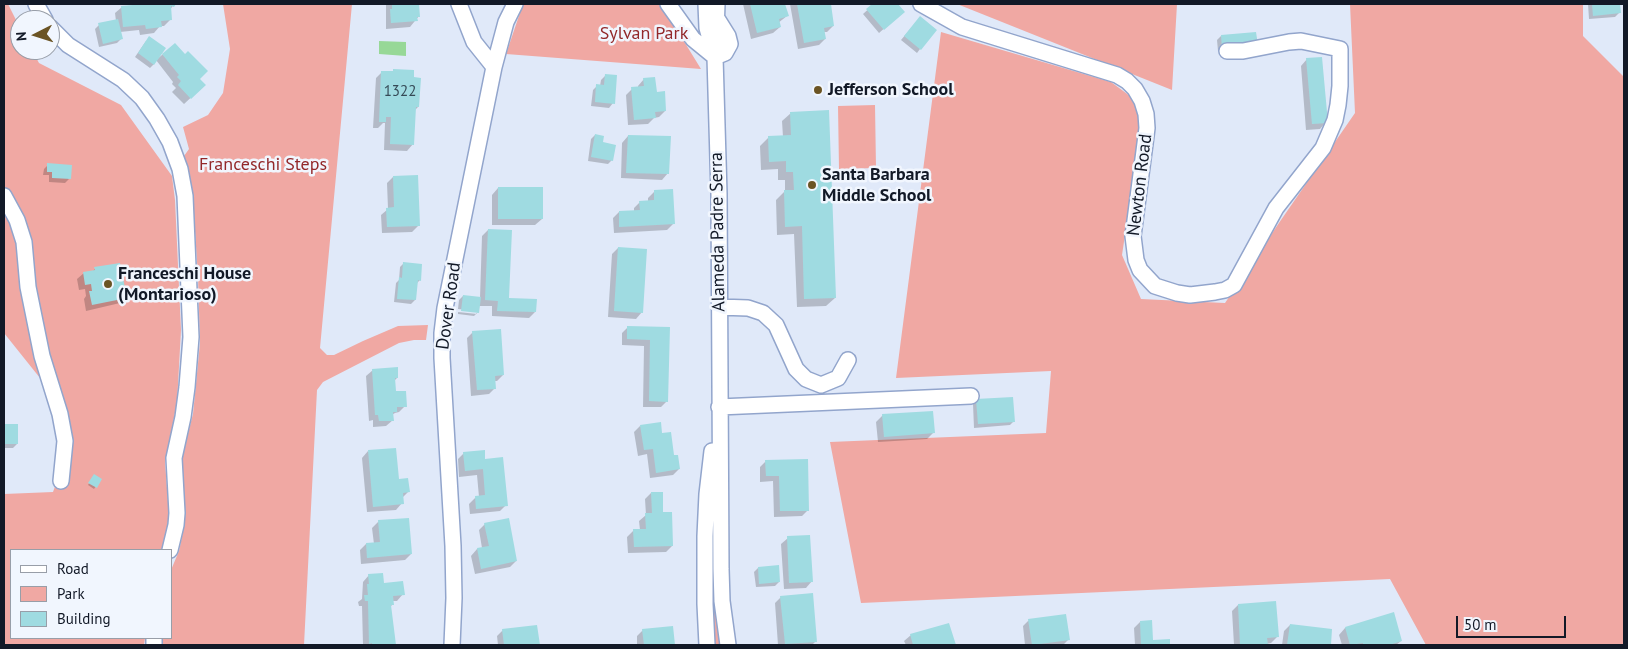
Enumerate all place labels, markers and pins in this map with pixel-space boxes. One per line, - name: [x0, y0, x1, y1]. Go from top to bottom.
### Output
- place label: Jefferson School: [828, 79, 953, 101]
- marker: Jefferson School: [812, 84, 824, 96]
- place label: Santa Barbara Middle School: [822, 164, 931, 206]
- marker: Santa Barbara Middle School: [806, 179, 818, 191]
- place label: Franceschi House (Montarioso): [118, 263, 251, 306]
- marker: Franceschi House (Montarioso): [102, 278, 114, 290]

